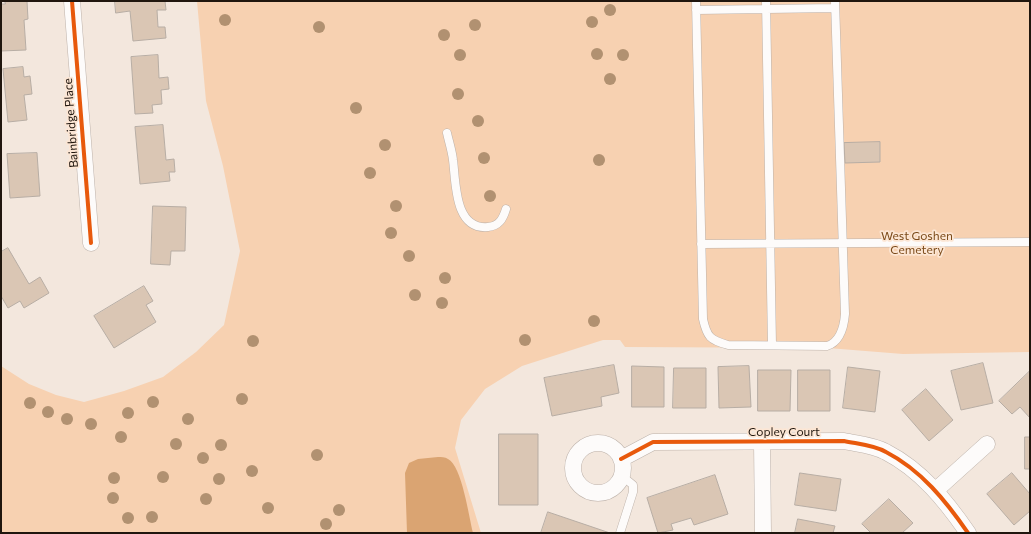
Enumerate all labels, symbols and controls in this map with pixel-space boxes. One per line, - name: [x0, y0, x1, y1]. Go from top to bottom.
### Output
- street label: Bainbridge Place: [61, 78, 81, 168]
- park label: West Goshen Cemetery: [881, 229, 953, 257]
- street label: Copley Court: [748, 425, 820, 439]

